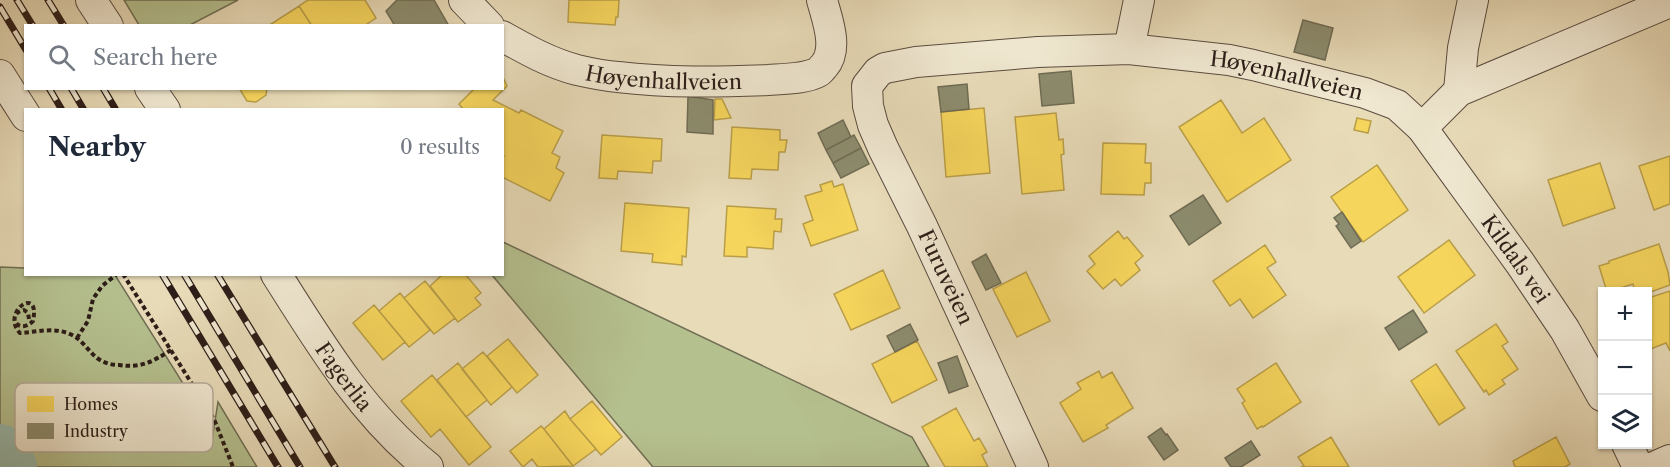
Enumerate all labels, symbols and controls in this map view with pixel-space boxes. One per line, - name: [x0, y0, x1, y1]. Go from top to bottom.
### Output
- search box: [24, 24, 504, 90]
- icon: search: [45, 41, 78, 74]
- text: Search here: [93, 44, 218, 71]
- street label: Høyenhallveien: [1209, 45, 1366, 105]
- street label: Høyenhallveien: [584, 60, 742, 94]
- text: Nearby: [48, 131, 146, 163]
- text: 0 results: [400, 135, 480, 159]
- street label: Kildals vei: [1477, 210, 1556, 308]
- street label: Furuveien: [913, 226, 979, 328]
- map controls: [1598, 287, 1652, 449]
- button: +: [1598, 287, 1652, 341]
- street label: Fagerlia: [311, 337, 378, 417]
- button: −: [1598, 341, 1652, 395]
- legend: [15, 383, 213, 452]
- text: Homes: [64, 394, 118, 414]
- button: layers: [1598, 395, 1652, 449]
- text: Industry: [64, 421, 129, 441]

